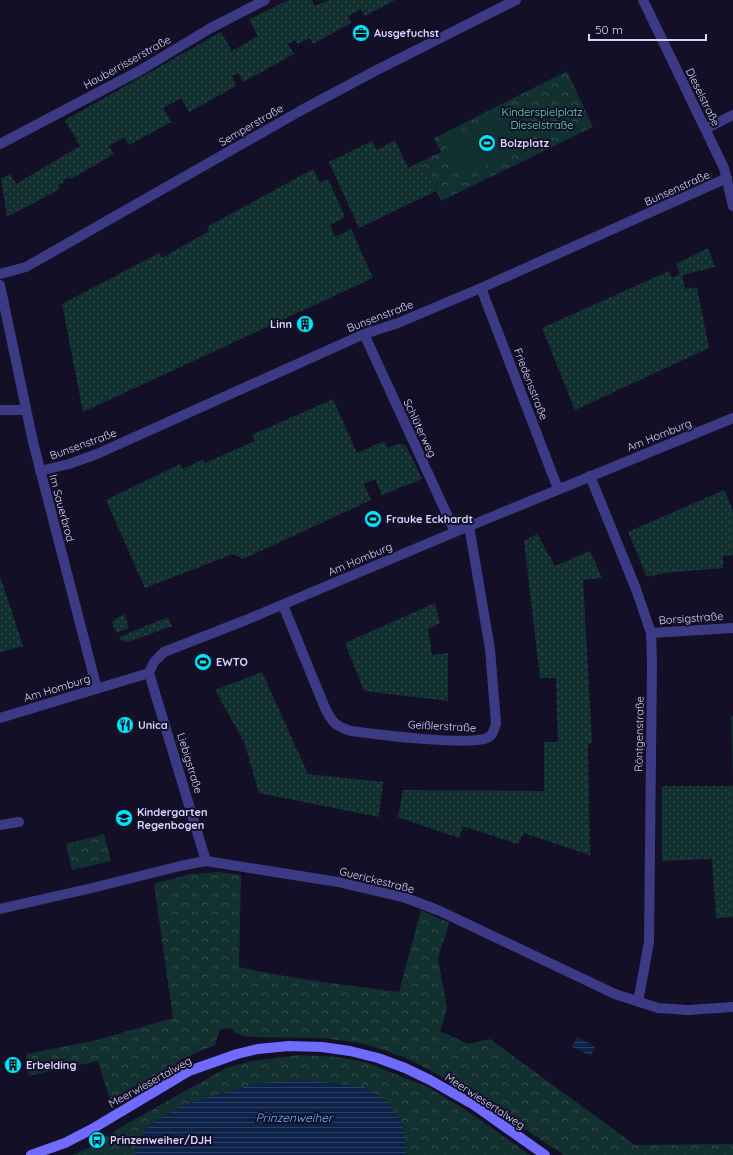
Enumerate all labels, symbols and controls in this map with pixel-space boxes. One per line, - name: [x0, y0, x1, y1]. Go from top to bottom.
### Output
- scale bar: [589, 16, 706, 42]
- text: 50 m: [595, 22, 623, 37]
- office icon: Ausgefuchst: [351, 23, 371, 43]
- place label: Ausgefuchst: [374, 26, 439, 40]
- street label: Hauberrisserstraße: [81, 32, 173, 92]
- street label: Dieselstraße: [683, 66, 723, 128]
- street label: Semperstraße: [216, 101, 286, 149]
- park label: Kinderspielplatz Dieselstraße: [501, 105, 583, 132]
- sports icon: Bolzplatz: [477, 133, 497, 153]
- place label: Bolzplatz: [500, 136, 550, 150]
- street label: Bunsenstraße: [642, 167, 712, 209]
- street label: Bunsenstraße: [345, 297, 415, 335]
- building icon: Linn: [295, 314, 315, 334]
- place label: Linn: [270, 317, 292, 331]
- street label: Friedensstraße: [511, 346, 551, 422]
- street label: Schlüterweg: [400, 397, 440, 459]
- street label: Am Homburg: [625, 416, 693, 454]
- street label: Bunsenstraße: [48, 425, 118, 463]
- street label: Im Sauerbrod: [46, 473, 78, 543]
- sports icon: Frauke Eckhardt: [363, 509, 383, 529]
- place label: Frauke Eckhardt: [386, 512, 473, 526]
- street label: Am Homburg: [326, 539, 394, 579]
- street label: Borsigstraße: [658, 609, 724, 627]
- sports icon: EWTO: [193, 652, 213, 672]
- place label: EWTO: [216, 655, 248, 669]
- street label: Am Homburg: [22, 671, 92, 705]
- street label: Röntgenstraße: [631, 696, 647, 772]
- restaurant icon: Unica: [115, 715, 135, 735]
- street label: Geißlerstraße: [408, 717, 476, 735]
- place label: Unica: [138, 718, 168, 732]
- street label: Liebigstraße: [174, 731, 206, 795]
- place label: Kindergarten Regenbogen: [137, 805, 208, 832]
- school or university icon: Kindergarten Regenbogen: [114, 808, 134, 828]
- street label: Guerickestraße: [338, 864, 416, 896]
- street label: Meerwiesertalweg: [106, 1053, 194, 1111]
- building icon: Erbelding: [3, 1055, 23, 1075]
- place label: Erbelding: [26, 1058, 76, 1072]
- street label: Meerwiesertalweg: [442, 1070, 528, 1132]
- water label: Prinzenweiher: [255, 1110, 334, 1125]
- bus stop icon: Prinzenweiher/DJH: [87, 1130, 107, 1150]
- place label: Prinzenweiher/DJH: [110, 1133, 212, 1147]

